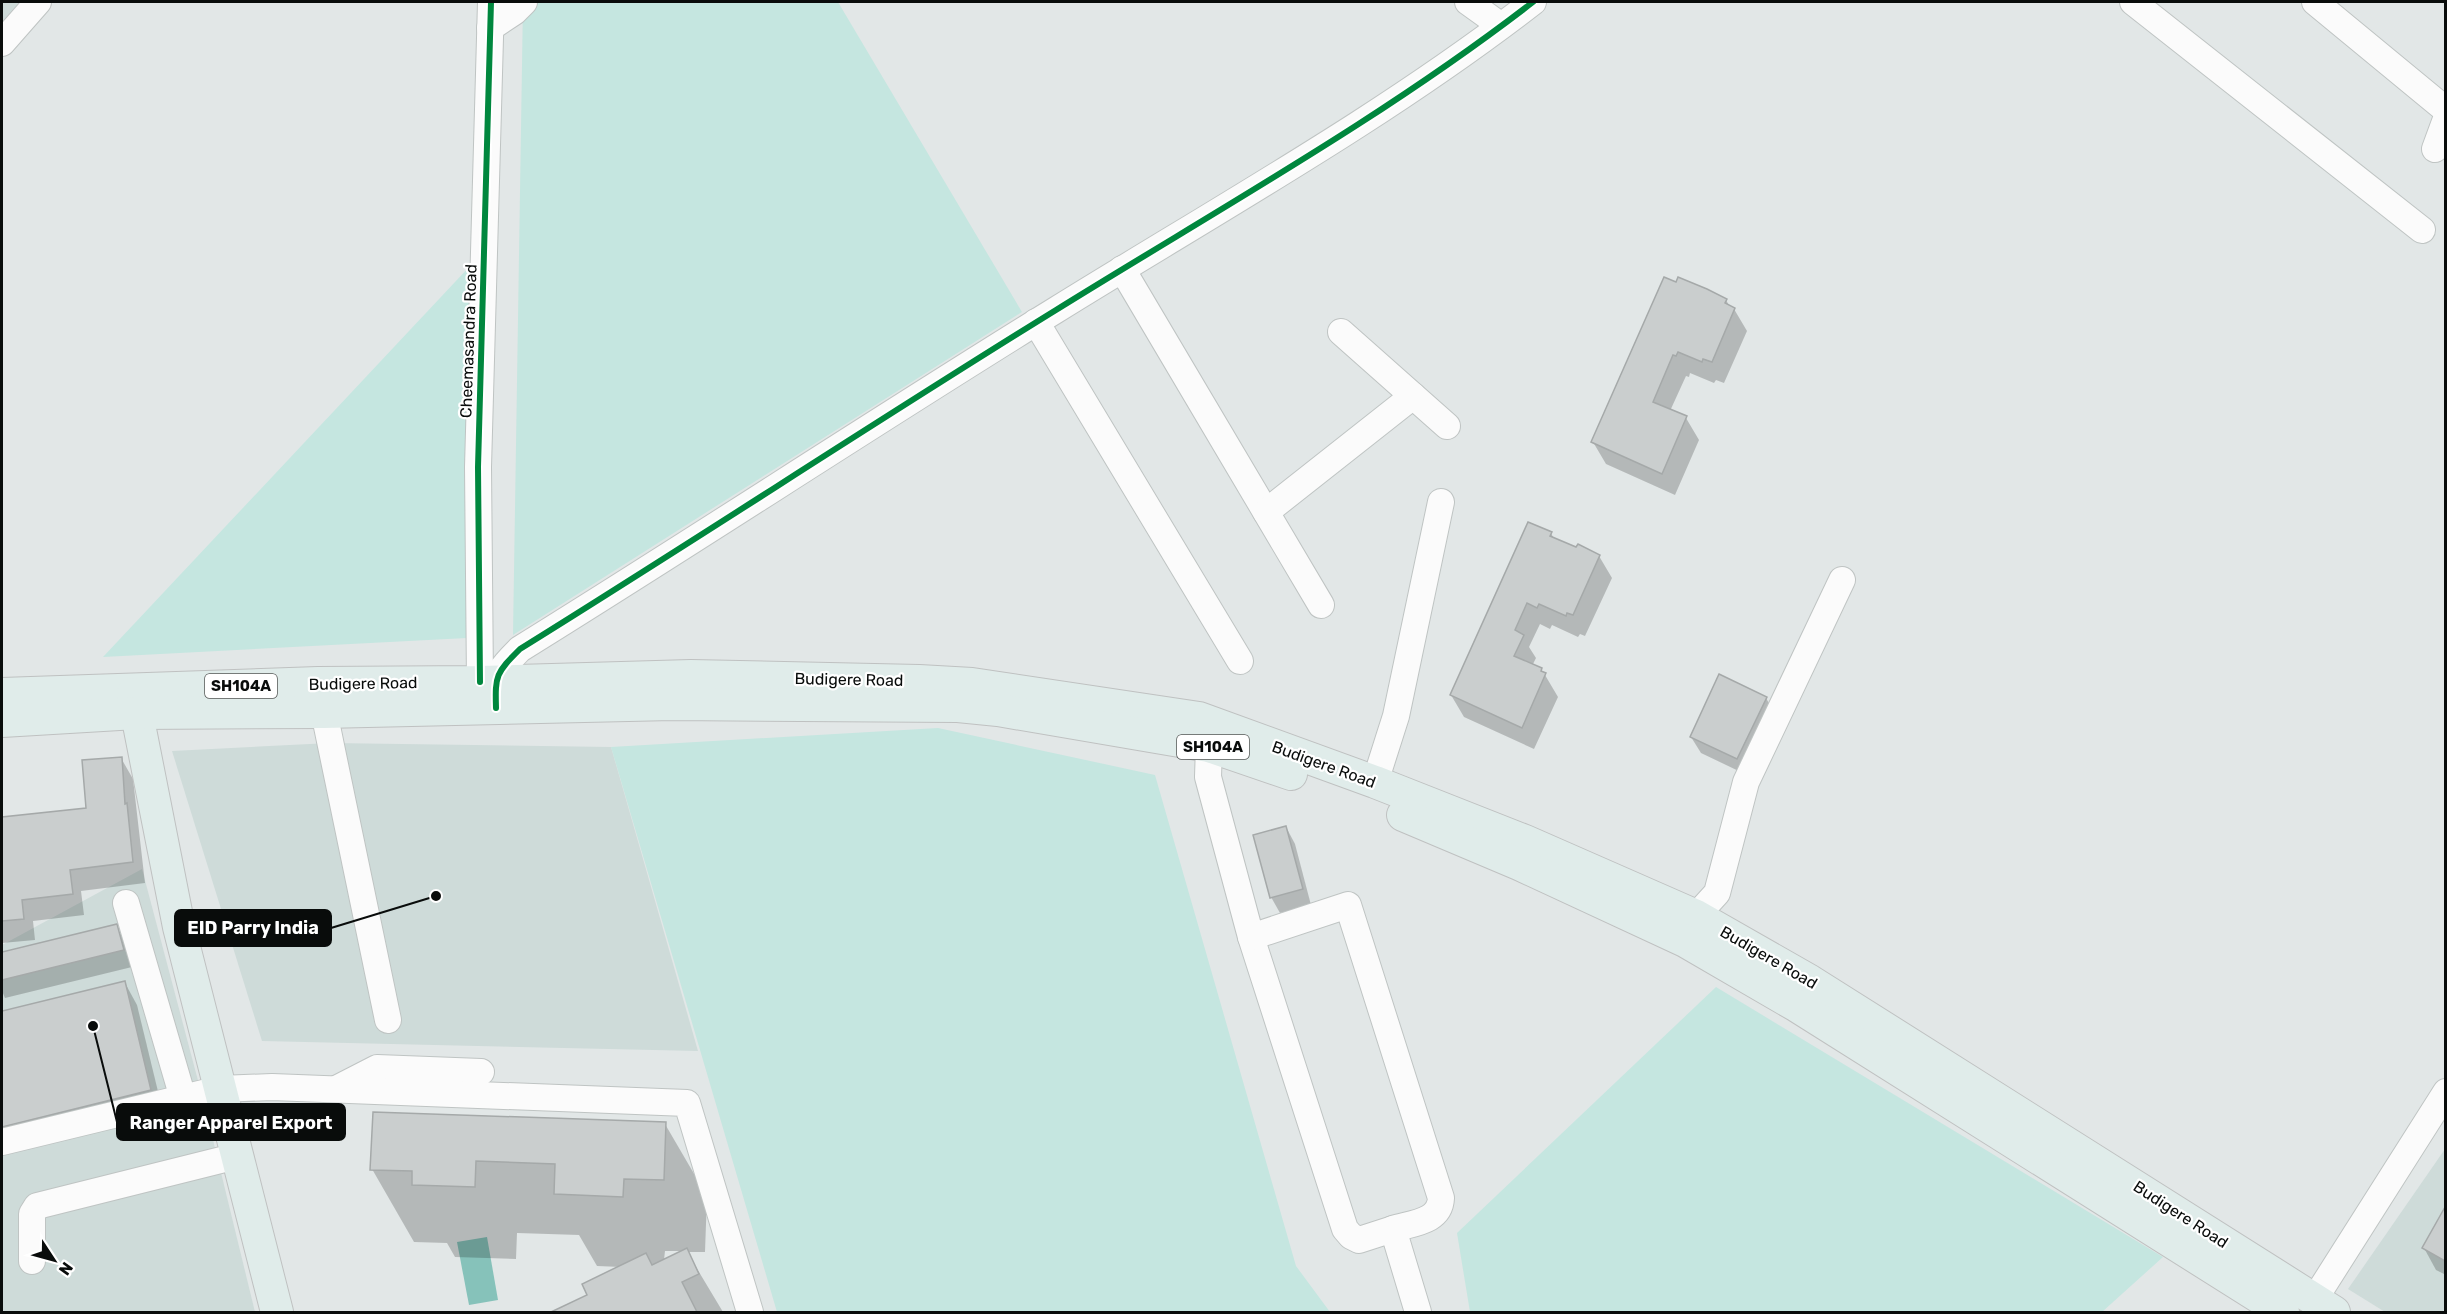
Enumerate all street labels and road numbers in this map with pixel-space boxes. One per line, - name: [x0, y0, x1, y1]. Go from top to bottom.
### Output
- street label: Cheemasandra Road: [456, 264, 481, 418]
- street label: Budigere Road: [794, 669, 904, 690]
- street label: Budigere Road: [308, 673, 418, 694]
- road number: SH104A: [205, 674, 277, 698]
- road number: SH104A: [1177, 735, 1249, 759]
- street label: Budigere Road: [1269, 737, 1378, 792]
- street label: Budigere Road: [1717, 922, 1821, 993]
- street label: Budigere Road: [2130, 1177, 2232, 1252]

